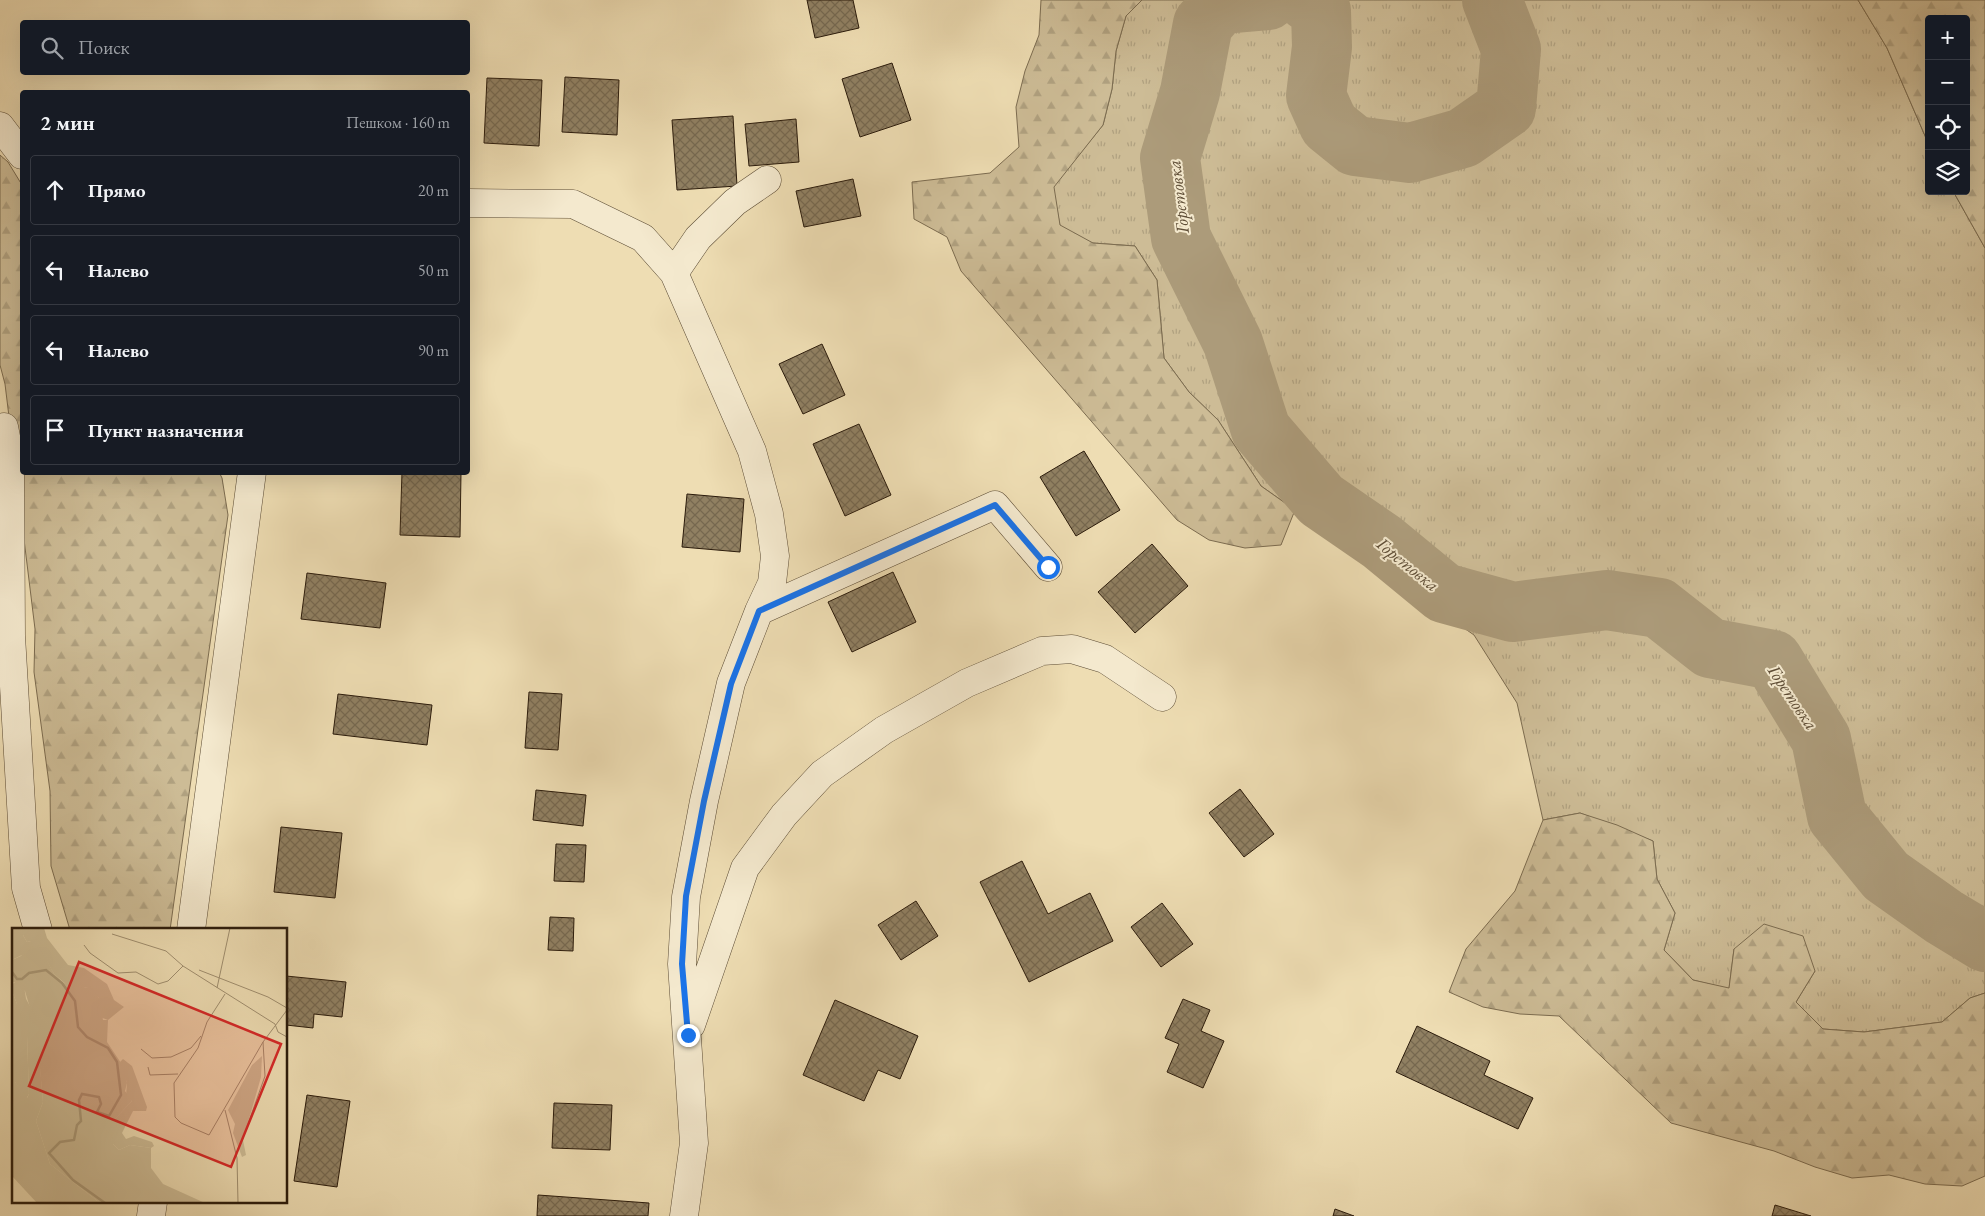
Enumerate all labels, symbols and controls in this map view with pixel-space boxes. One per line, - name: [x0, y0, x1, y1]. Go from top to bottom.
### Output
- map controls: [1925, 15, 1970, 195]
- button: +: [1925, 15, 1970, 60]
- search box: [20, 20, 470, 75]
- icon: search: [38, 34, 66, 62]
- text: Поиск: [78, 35, 130, 60]
- button: −: [1925, 60, 1970, 105]
- button: locate: [1925, 105, 1970, 150]
- text: 2 мин: [40, 109, 95, 136]
- text: Пешком · 160 m: [346, 112, 450, 133]
- button: layers: [1925, 150, 1970, 195]
- water label: Горетовка: [1162, 159, 1195, 236]
- icon: ahead: [41, 176, 69, 204]
- text: Прямо: [88, 178, 146, 203]
- text: 20 m: [418, 180, 449, 201]
- icon: left: [41, 256, 69, 284]
- text: Налево: [88, 258, 149, 283]
- text: 50 m: [418, 260, 449, 281]
- icon: left: [41, 336, 69, 364]
- text: Налево: [88, 338, 149, 363]
- text: 90 m: [418, 340, 449, 361]
- icon: arrive: [41, 416, 69, 444]
- text: Пункт назначения: [88, 418, 244, 443]
- water label: Горетовка: [1371, 531, 1444, 597]
- route start: [1037, 556, 1060, 579]
- water label: Горетовка: [1761, 659, 1823, 735]
- inset map: [12, 928, 288, 1204]
- route end: [677, 1024, 700, 1047]

